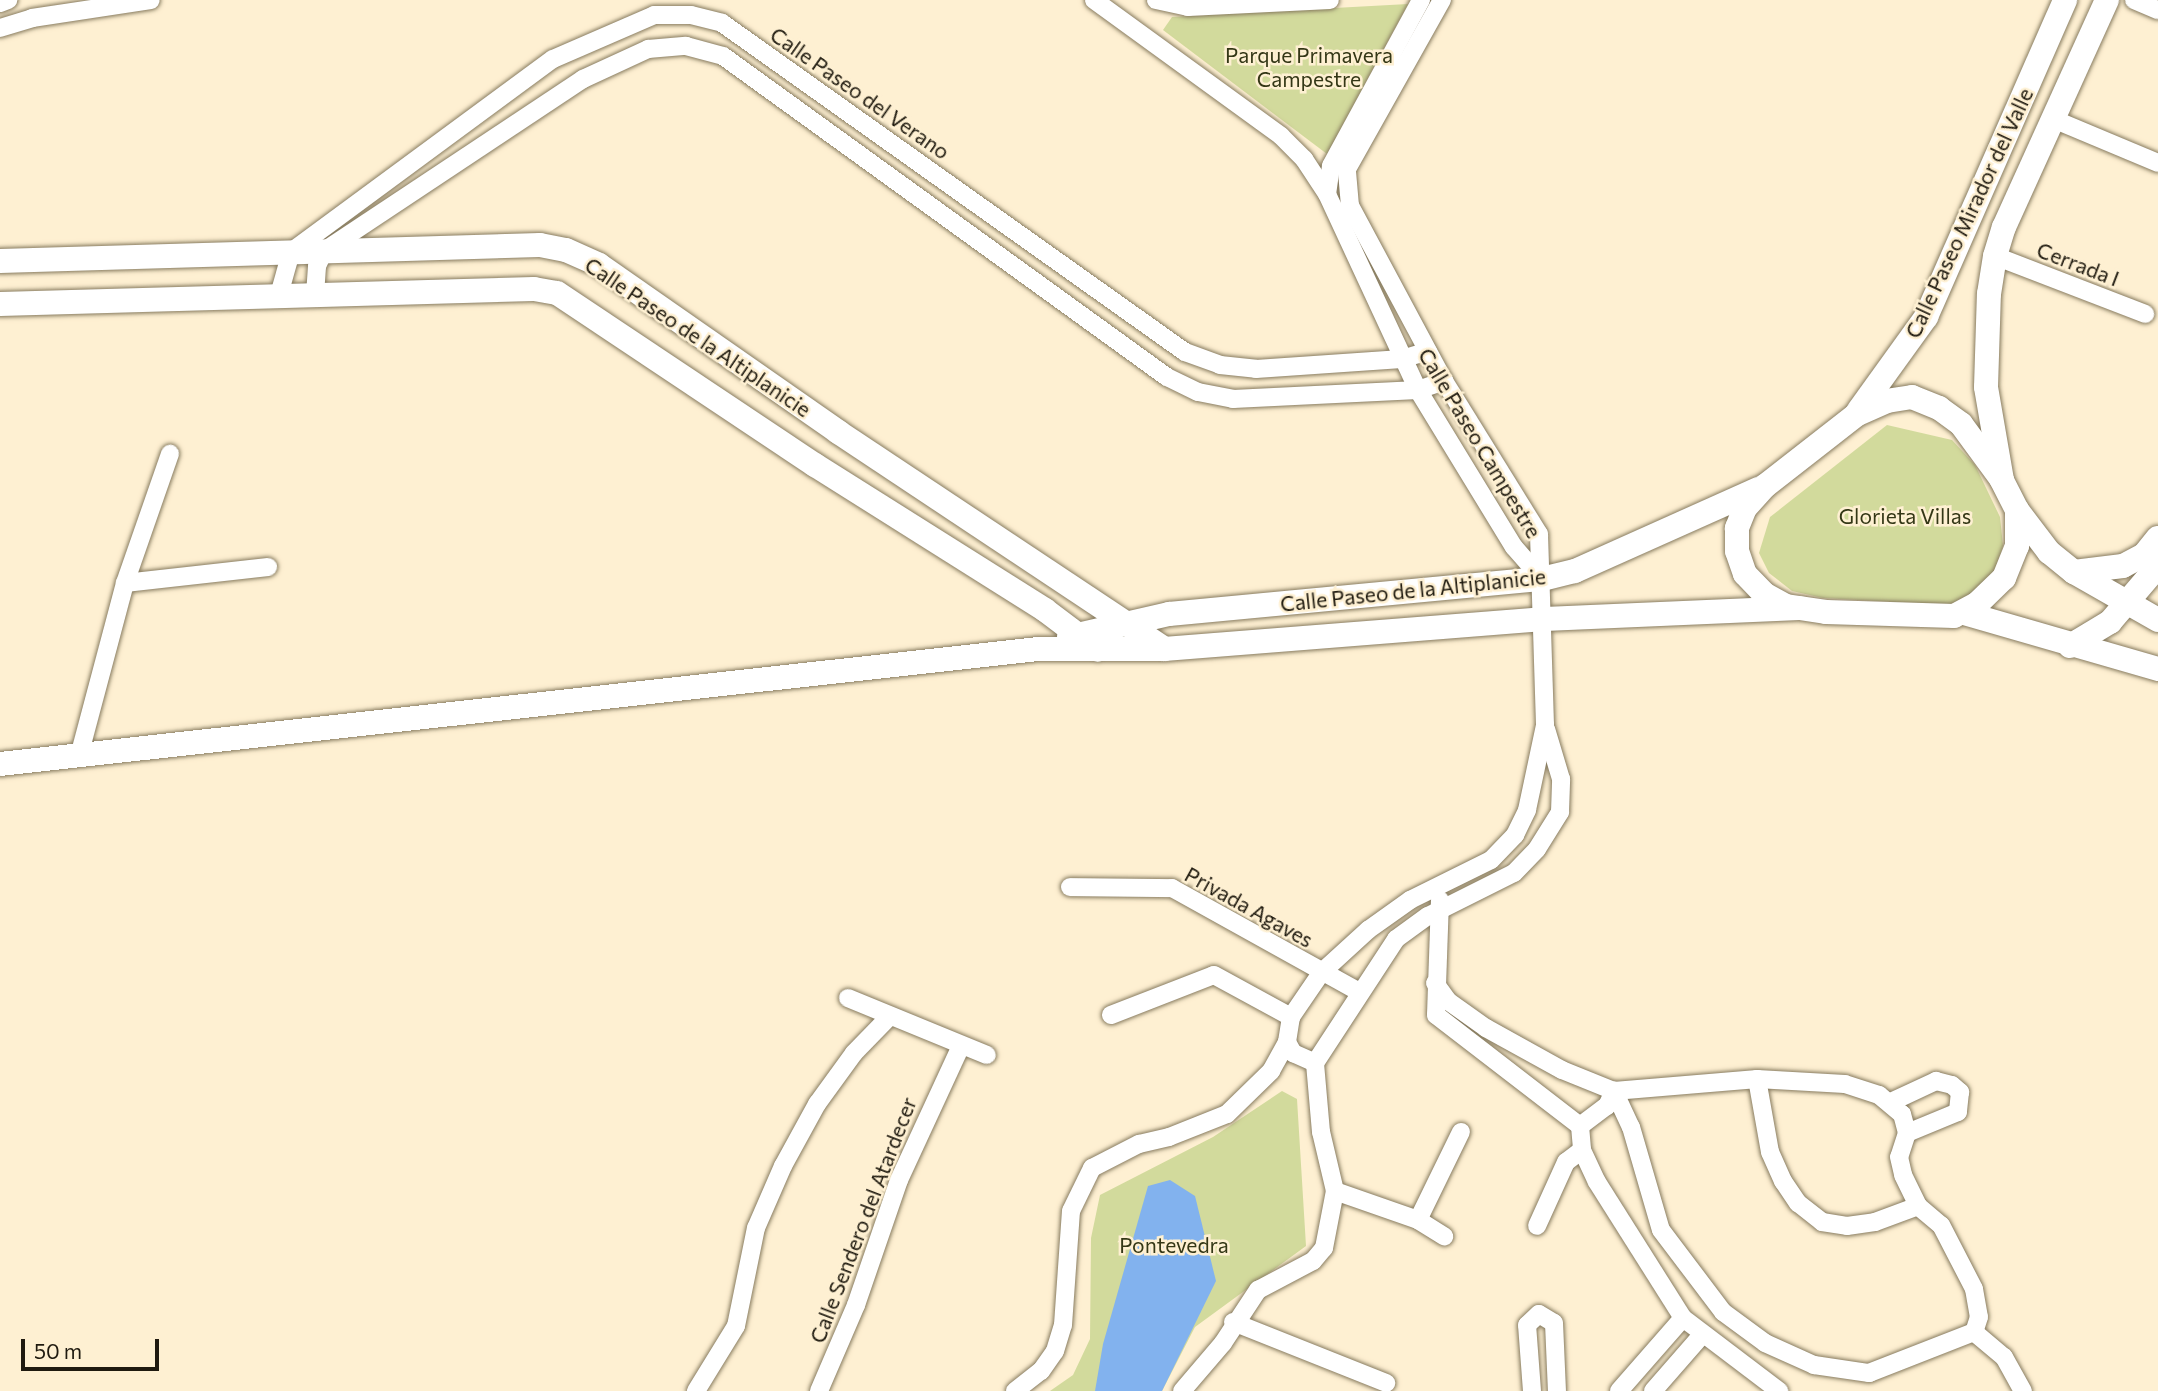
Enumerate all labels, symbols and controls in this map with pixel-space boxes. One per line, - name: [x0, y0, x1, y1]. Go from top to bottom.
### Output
- street label: Calle Paseo del Verano: [766, 22, 954, 164]
- park label: Parque Primavera Campestre: [1225, 42, 1393, 92]
- street label: Calle Paseo Mirador del Valle: [1900, 84, 2038, 342]
- street label: Cerrada I: [2033, 237, 2123, 291]
- street label: Calle Paseo de la Altiplanicie: [580, 252, 816, 422]
- street label: Calle Paseo Campestre: [1413, 344, 1547, 542]
- park label: Glorieta Villas: [1839, 503, 1971, 529]
- street label: Calle Paseo de la Altiplanicie: [1279, 564, 1547, 616]
- street label: Privada Agaves: [1181, 861, 1317, 953]
- street label: Calle Sendero del Atardecer: [804, 1094, 922, 1346]
- park label: Pontevedra: [1119, 1232, 1229, 1258]
- scale bar: [24, 1324, 163, 1368]
- text: 50 m: [34, 1338, 82, 1363]

